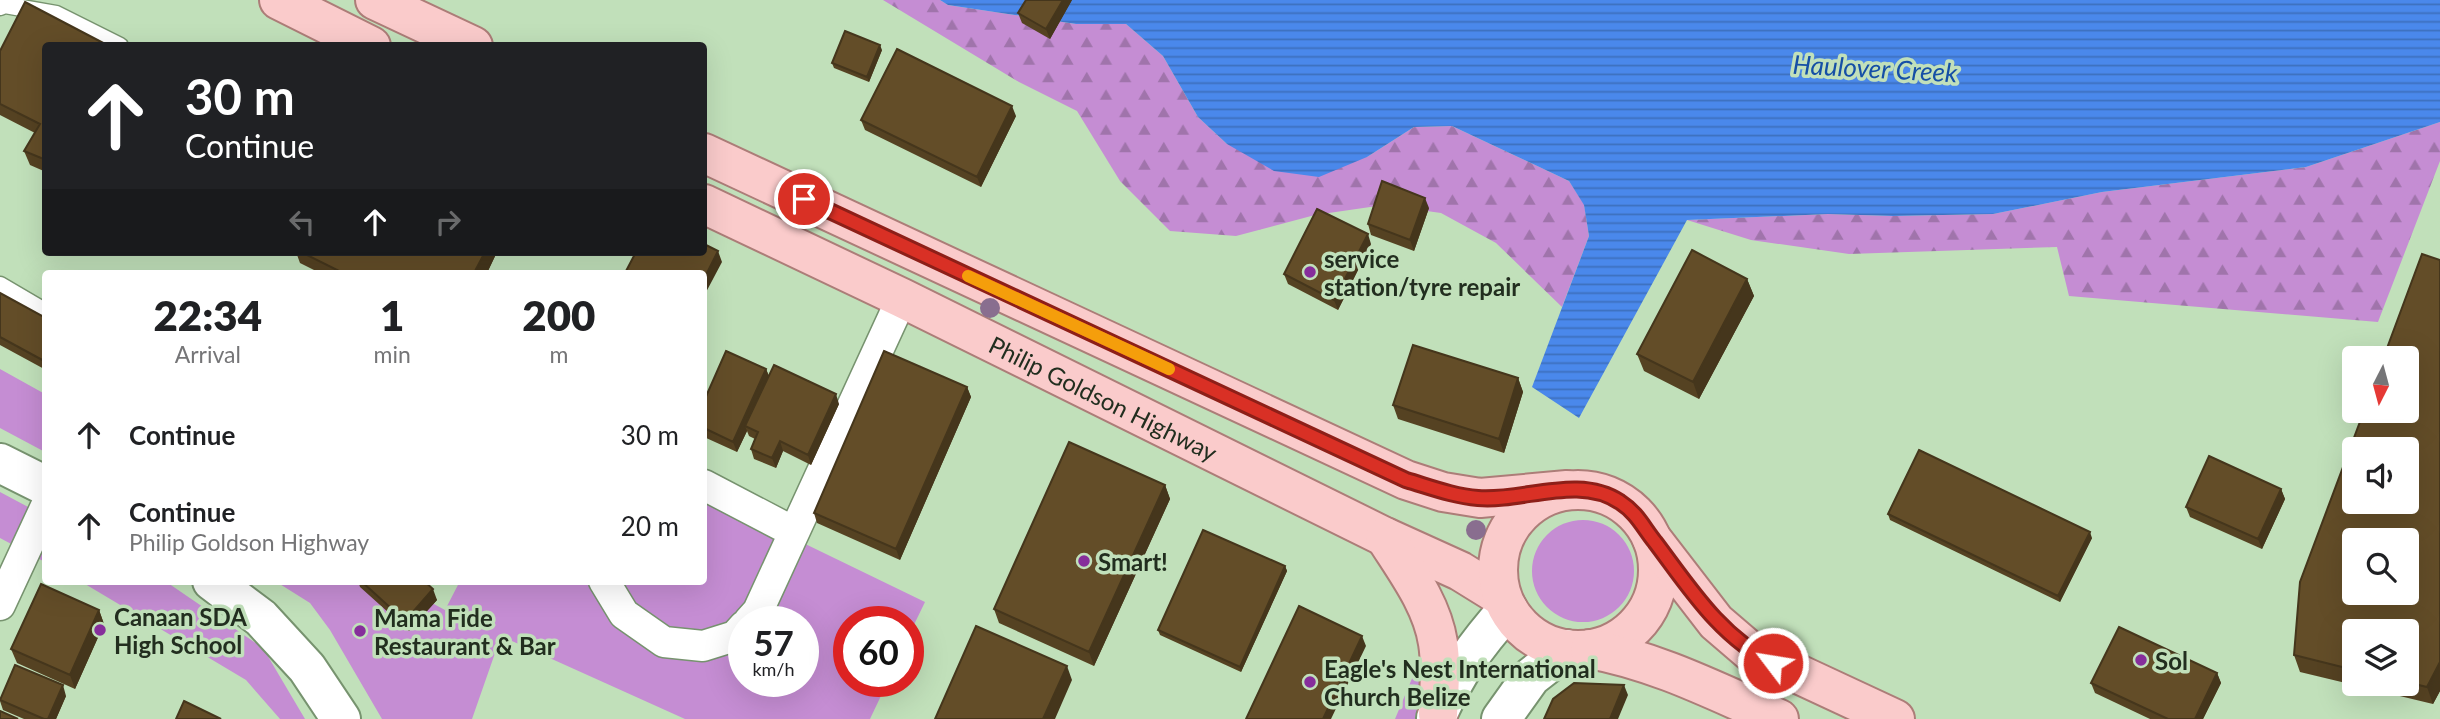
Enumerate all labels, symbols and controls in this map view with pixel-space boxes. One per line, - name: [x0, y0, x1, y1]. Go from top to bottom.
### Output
- water label: Haulover Creek: [1792, 48, 1959, 88]
- text: 30 m: [185, 67, 295, 125]
- icon: ahead: [70, 70, 161, 161]
- text: Continue: [185, 126, 314, 165]
- pin: [774, 169, 834, 229]
- icon: arrive: [785, 180, 823, 218]
- icon: left: [283, 203, 321, 241]
- icon: ahead: [356, 203, 394, 241]
- icon: right: [429, 203, 467, 241]
- place label: service station/tyre repair: [1324, 244, 1520, 301]
- marker: service station/tyre repair: [1302, 264, 1318, 280]
- text: 22:34: [154, 290, 262, 340]
- text: 1: [380, 290, 404, 340]
- text: 200: [522, 290, 595, 340]
- street label: Philip Goldson Highway: [985, 329, 1223, 467]
- text: Arrival: [175, 340, 241, 368]
- text: min: [374, 340, 411, 368]
- text: m: [549, 340, 568, 368]
- north arrow: [2342, 346, 2418, 424]
- map controls: [2342, 346, 2419, 696]
- icon: ahead: [70, 416, 108, 454]
- text: Continue: [129, 419, 235, 451]
- text: 30 m: [621, 419, 679, 451]
- button: sound: [2342, 437, 2419, 514]
- text: Continue: [129, 496, 235, 528]
- icon: ahead: [70, 507, 108, 545]
- text: 20 m: [621, 510, 679, 542]
- text: Philip Goldson Highway: [129, 528, 369, 556]
- button: search: [2342, 528, 2419, 605]
- place label: Smart!: [1098, 547, 1168, 576]
- marker: Smart!: [1076, 553, 1092, 569]
- place label: Canaan SDA High School: [114, 602, 247, 659]
- place label: Mama Fide Restaurant & Bar: [374, 603, 556, 660]
- speed limit sign: 60: [833, 606, 924, 697]
- button: layers: [2342, 619, 2419, 696]
- text: 57: [753, 621, 794, 663]
- marker: Canaan SDA High School: [92, 622, 108, 638]
- marker: Mama Fide Restaurant & Bar: [352, 623, 368, 639]
- position arrow: [1736, 626, 1810, 700]
- place label: Sol: [2155, 646, 2188, 675]
- marker: Sol: [2133, 652, 2149, 668]
- place label: Eagle's Nest International Church Belize: [1324, 654, 1596, 711]
- text: km/h: [752, 658, 795, 680]
- marker: Eagle's Nest International Church Belize: [1302, 674, 1318, 690]

